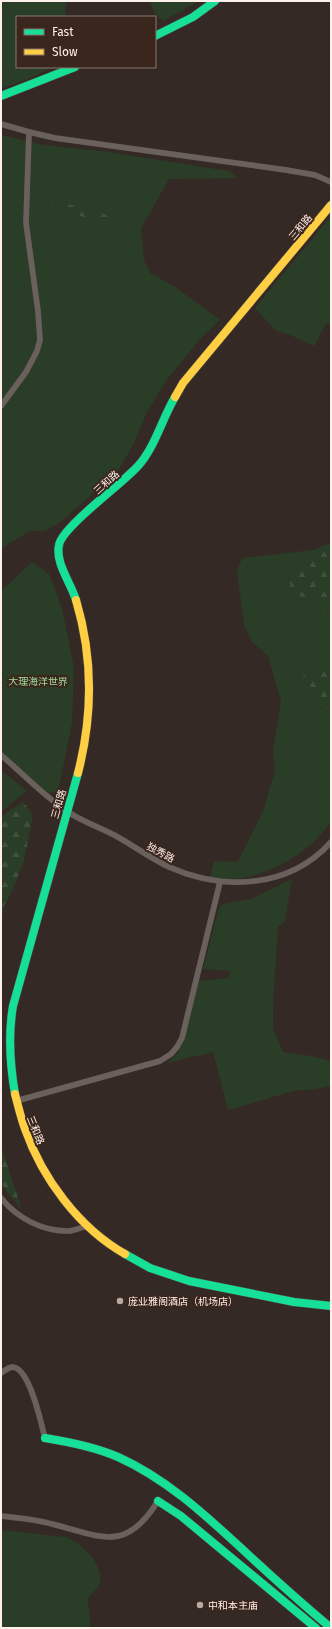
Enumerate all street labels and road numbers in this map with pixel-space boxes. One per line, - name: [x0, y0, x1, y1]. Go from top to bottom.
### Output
- street label: 三和路: [287, 212, 315, 243]
- street label: 三和路: [92, 468, 122, 497]
- street label: 三和路: [49, 788, 69, 820]
- street label: 独秀路: [144, 841, 177, 865]
- street label: 三和路: [24, 1114, 46, 1147]

